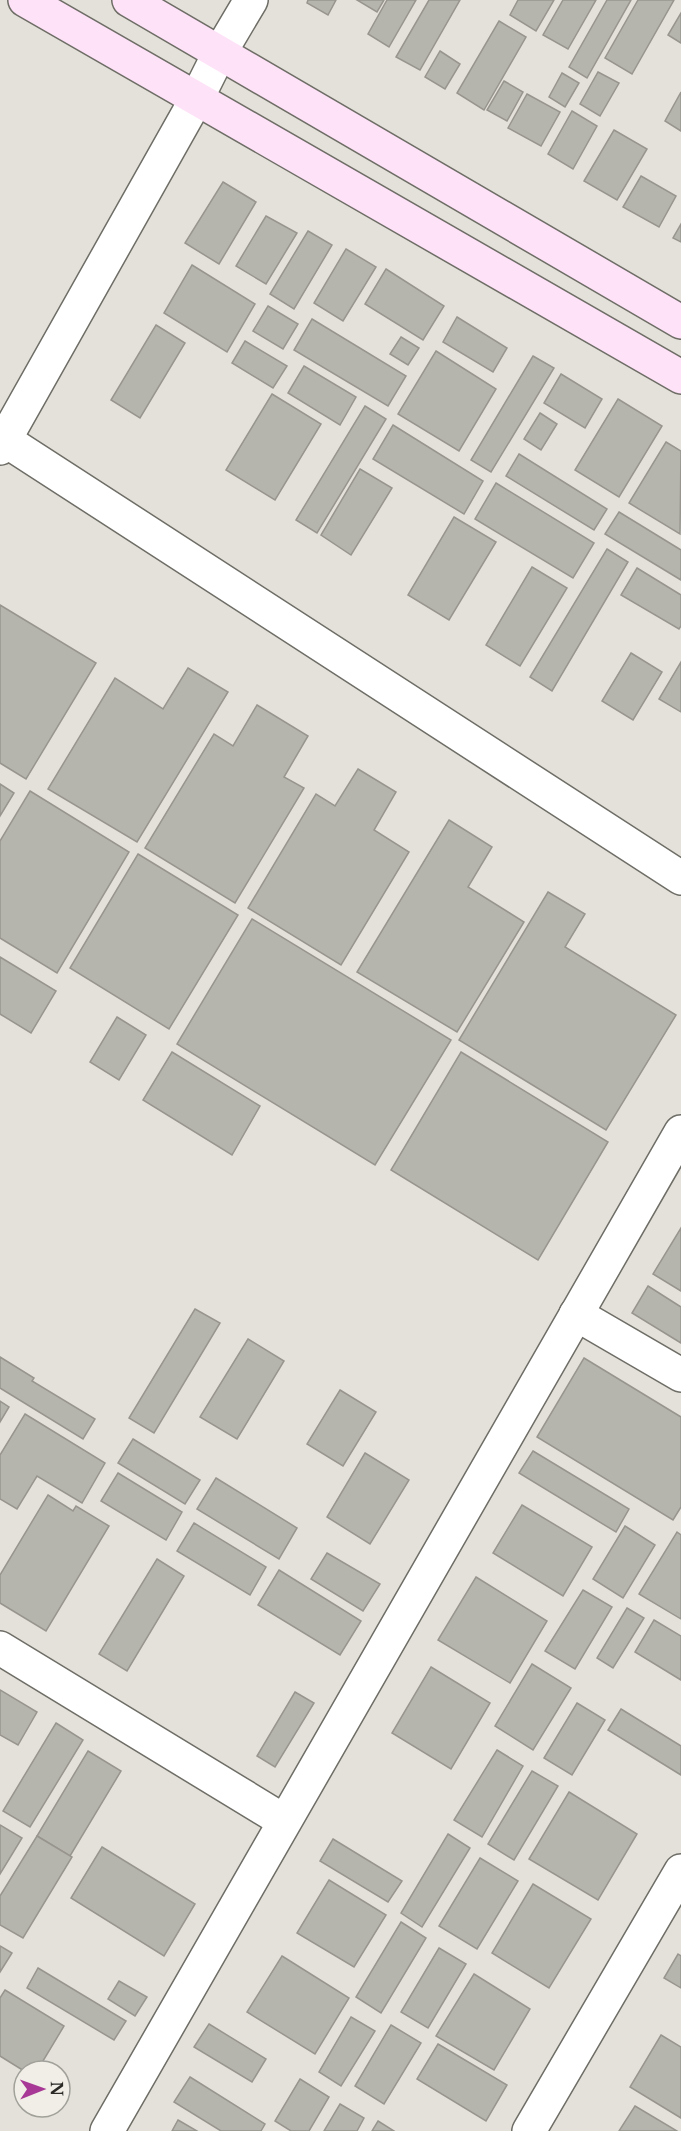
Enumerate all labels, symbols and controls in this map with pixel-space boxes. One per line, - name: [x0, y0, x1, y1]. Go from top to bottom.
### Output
- north arrow: [12, 2059, 72, 2119]
- text: N: [47, 2081, 67, 2096]

